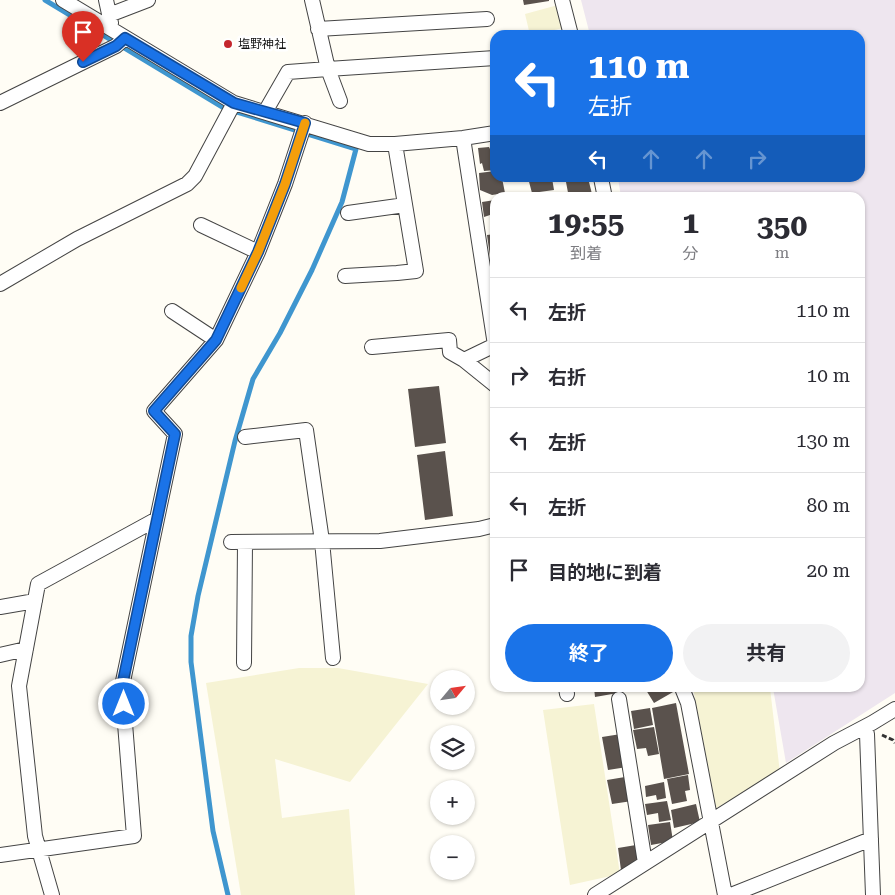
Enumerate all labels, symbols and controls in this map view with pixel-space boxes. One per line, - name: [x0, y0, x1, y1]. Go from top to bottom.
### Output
- pin: [62, 11, 104, 62]
- icon: arrive: [69, 18, 97, 46]
- place label: 塩野神社: [238, 37, 286, 51]
- marker: 塩野神社: [222, 38, 234, 50]
- text: 110 m: [588, 46, 689, 87]
- icon: left: [505, 50, 570, 115]
- text: 左折: [588, 94, 632, 119]
- icon: left: [584, 145, 612, 173]
- icon: ahead: [637, 145, 665, 173]
- icon: ahead: [690, 145, 718, 173]
- icon: right: [743, 145, 771, 173]
- text: 19:55: [548, 205, 624, 240]
- text: 1: [682, 205, 699, 240]
- text: 350: [757, 208, 807, 243]
- text: m: [775, 243, 789, 262]
- text: 到着: [570, 244, 602, 263]
- text: 分: [683, 244, 699, 263]
- icon: left: [505, 296, 533, 324]
- text: 110 m: [796, 299, 850, 322]
- text: 左折: [548, 301, 586, 324]
- icon: right: [505, 361, 533, 389]
- text: 10 m: [807, 364, 850, 387]
- text: 右折: [548, 366, 586, 389]
- icon: left: [505, 426, 533, 454]
- text: 130 m: [796, 429, 850, 452]
- text: 左折: [548, 431, 586, 454]
- icon: left: [505, 491, 533, 519]
- text: 80 m: [807, 494, 850, 517]
- text: 左折: [548, 496, 586, 519]
- icon: arrive: [505, 556, 533, 584]
- text: 20 m: [807, 559, 850, 582]
- text: 目的地に到着: [548, 561, 662, 584]
- button: 終了: [505, 624, 673, 682]
- button: 共有: [683, 624, 850, 682]
- north arrow: [430, 670, 475, 715]
- map controls: [430, 670, 475, 880]
- position arrow: [97, 677, 149, 729]
- button: layers: [430, 725, 475, 770]
- button: +: [430, 780, 475, 825]
- button: −: [430, 835, 475, 880]

